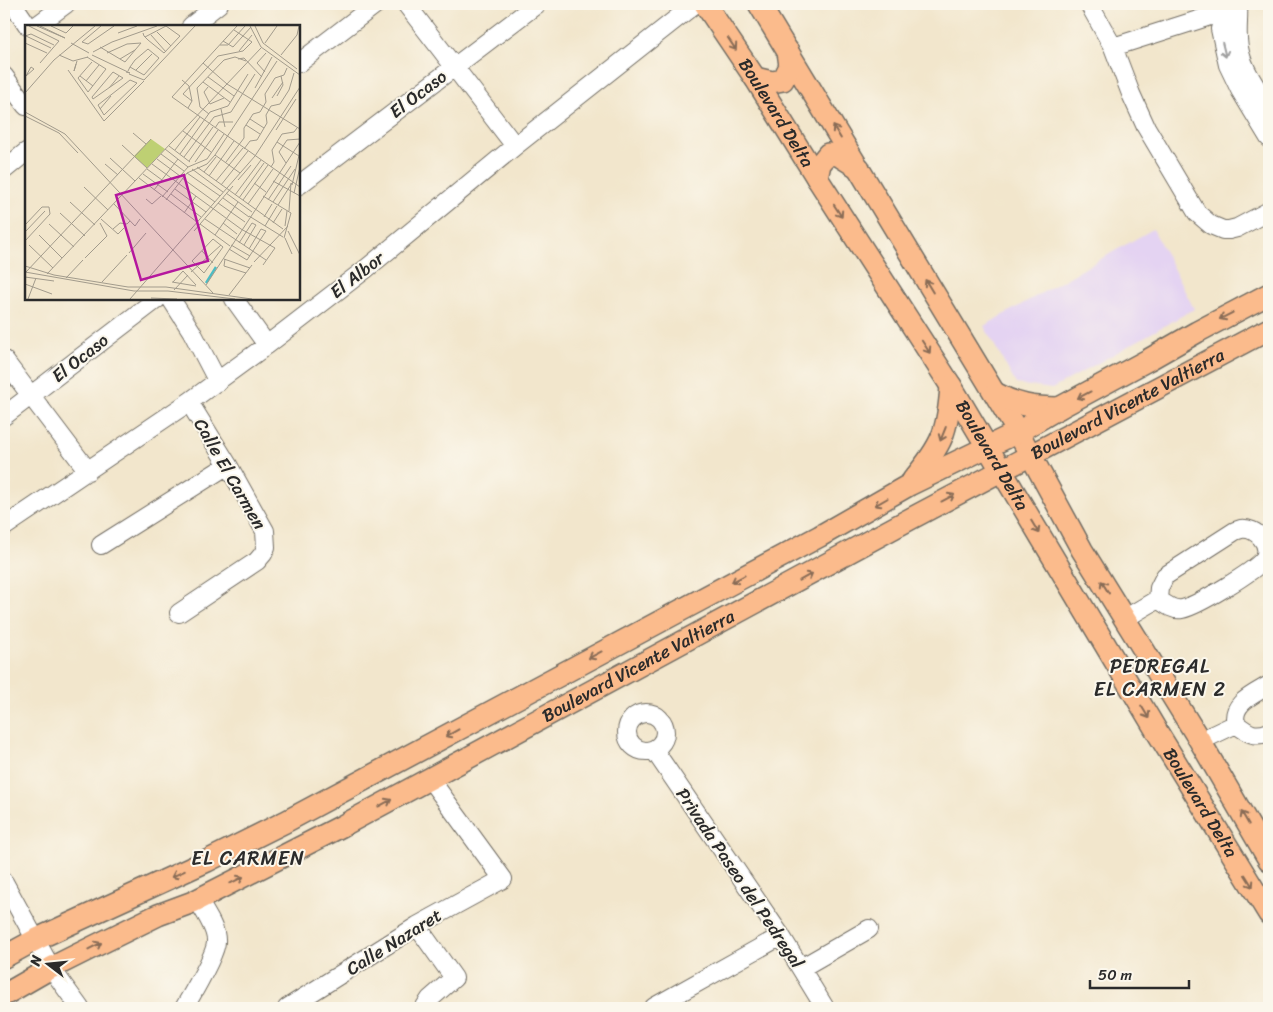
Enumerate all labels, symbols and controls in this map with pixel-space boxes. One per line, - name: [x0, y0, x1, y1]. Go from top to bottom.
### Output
- inset map: [25, 25, 300, 300]
- one-way arrow: [727, 37, 737, 51]
- one-way arrow: [1220, 42, 1229, 58]
- street label: Boulevard Delta: [730, 51, 823, 174]
- street label: El Ocaso: [382, 61, 454, 127]
- one-way arrow: [831, 125, 841, 139]
- one-way arrow: [833, 203, 843, 217]
- street label: El Albor: [322, 242, 393, 307]
- one-way arrow: [924, 279, 934, 293]
- one-way arrow: [1219, 312, 1234, 321]
- street label: El Ocaso: [44, 325, 116, 391]
- street label: Boulevard Vicente Valtierra: [1025, 339, 1231, 469]
- one-way arrow: [921, 340, 931, 354]
- one-way arrow: [1076, 390, 1091, 400]
- street label: Boulevard Delta: [947, 394, 1038, 517]
- street label: Calle El Carmen: [185, 412, 275, 536]
- one-way arrow: [938, 426, 948, 441]
- one-way arrow: [940, 493, 955, 503]
- one-way arrow: [874, 497, 888, 507]
- one-way arrow: [1030, 520, 1040, 534]
- one-way arrow: [798, 571, 812, 581]
- one-way arrow: [731, 575, 746, 584]
- one-way arrow: [1099, 581, 1109, 595]
- street label: Boulevard Vicente Valtierra: [536, 600, 742, 731]
- district label: PEDREGAL EL CARMEN 2: [1094, 649, 1226, 707]
- one-way arrow: [588, 651, 602, 661]
- one-way arrow: [1140, 705, 1150, 719]
- one-way arrow: [445, 728, 459, 738]
- street label: Boulevard Delta: [1154, 741, 1247, 864]
- street label: Privada Paseo del Pedregal: [667, 781, 813, 976]
- one-way arrow: [378, 798, 393, 808]
- one-way arrow: [1239, 811, 1249, 825]
- district label: EL CARMEN: [191, 841, 305, 876]
- one-way arrow: [171, 870, 186, 879]
- one-way arrow: [1244, 873, 1254, 887]
- one-way arrow: [229, 875, 244, 884]
- street label: Calle Nazaret: [340, 900, 448, 984]
- north arrow: [22, 940, 72, 990]
- one-way arrow: [87, 941, 102, 950]
- text: N: [22, 952, 49, 970]
- scale bar: [1090, 957, 1189, 989]
- text: 50 m: [1098, 962, 1133, 988]

